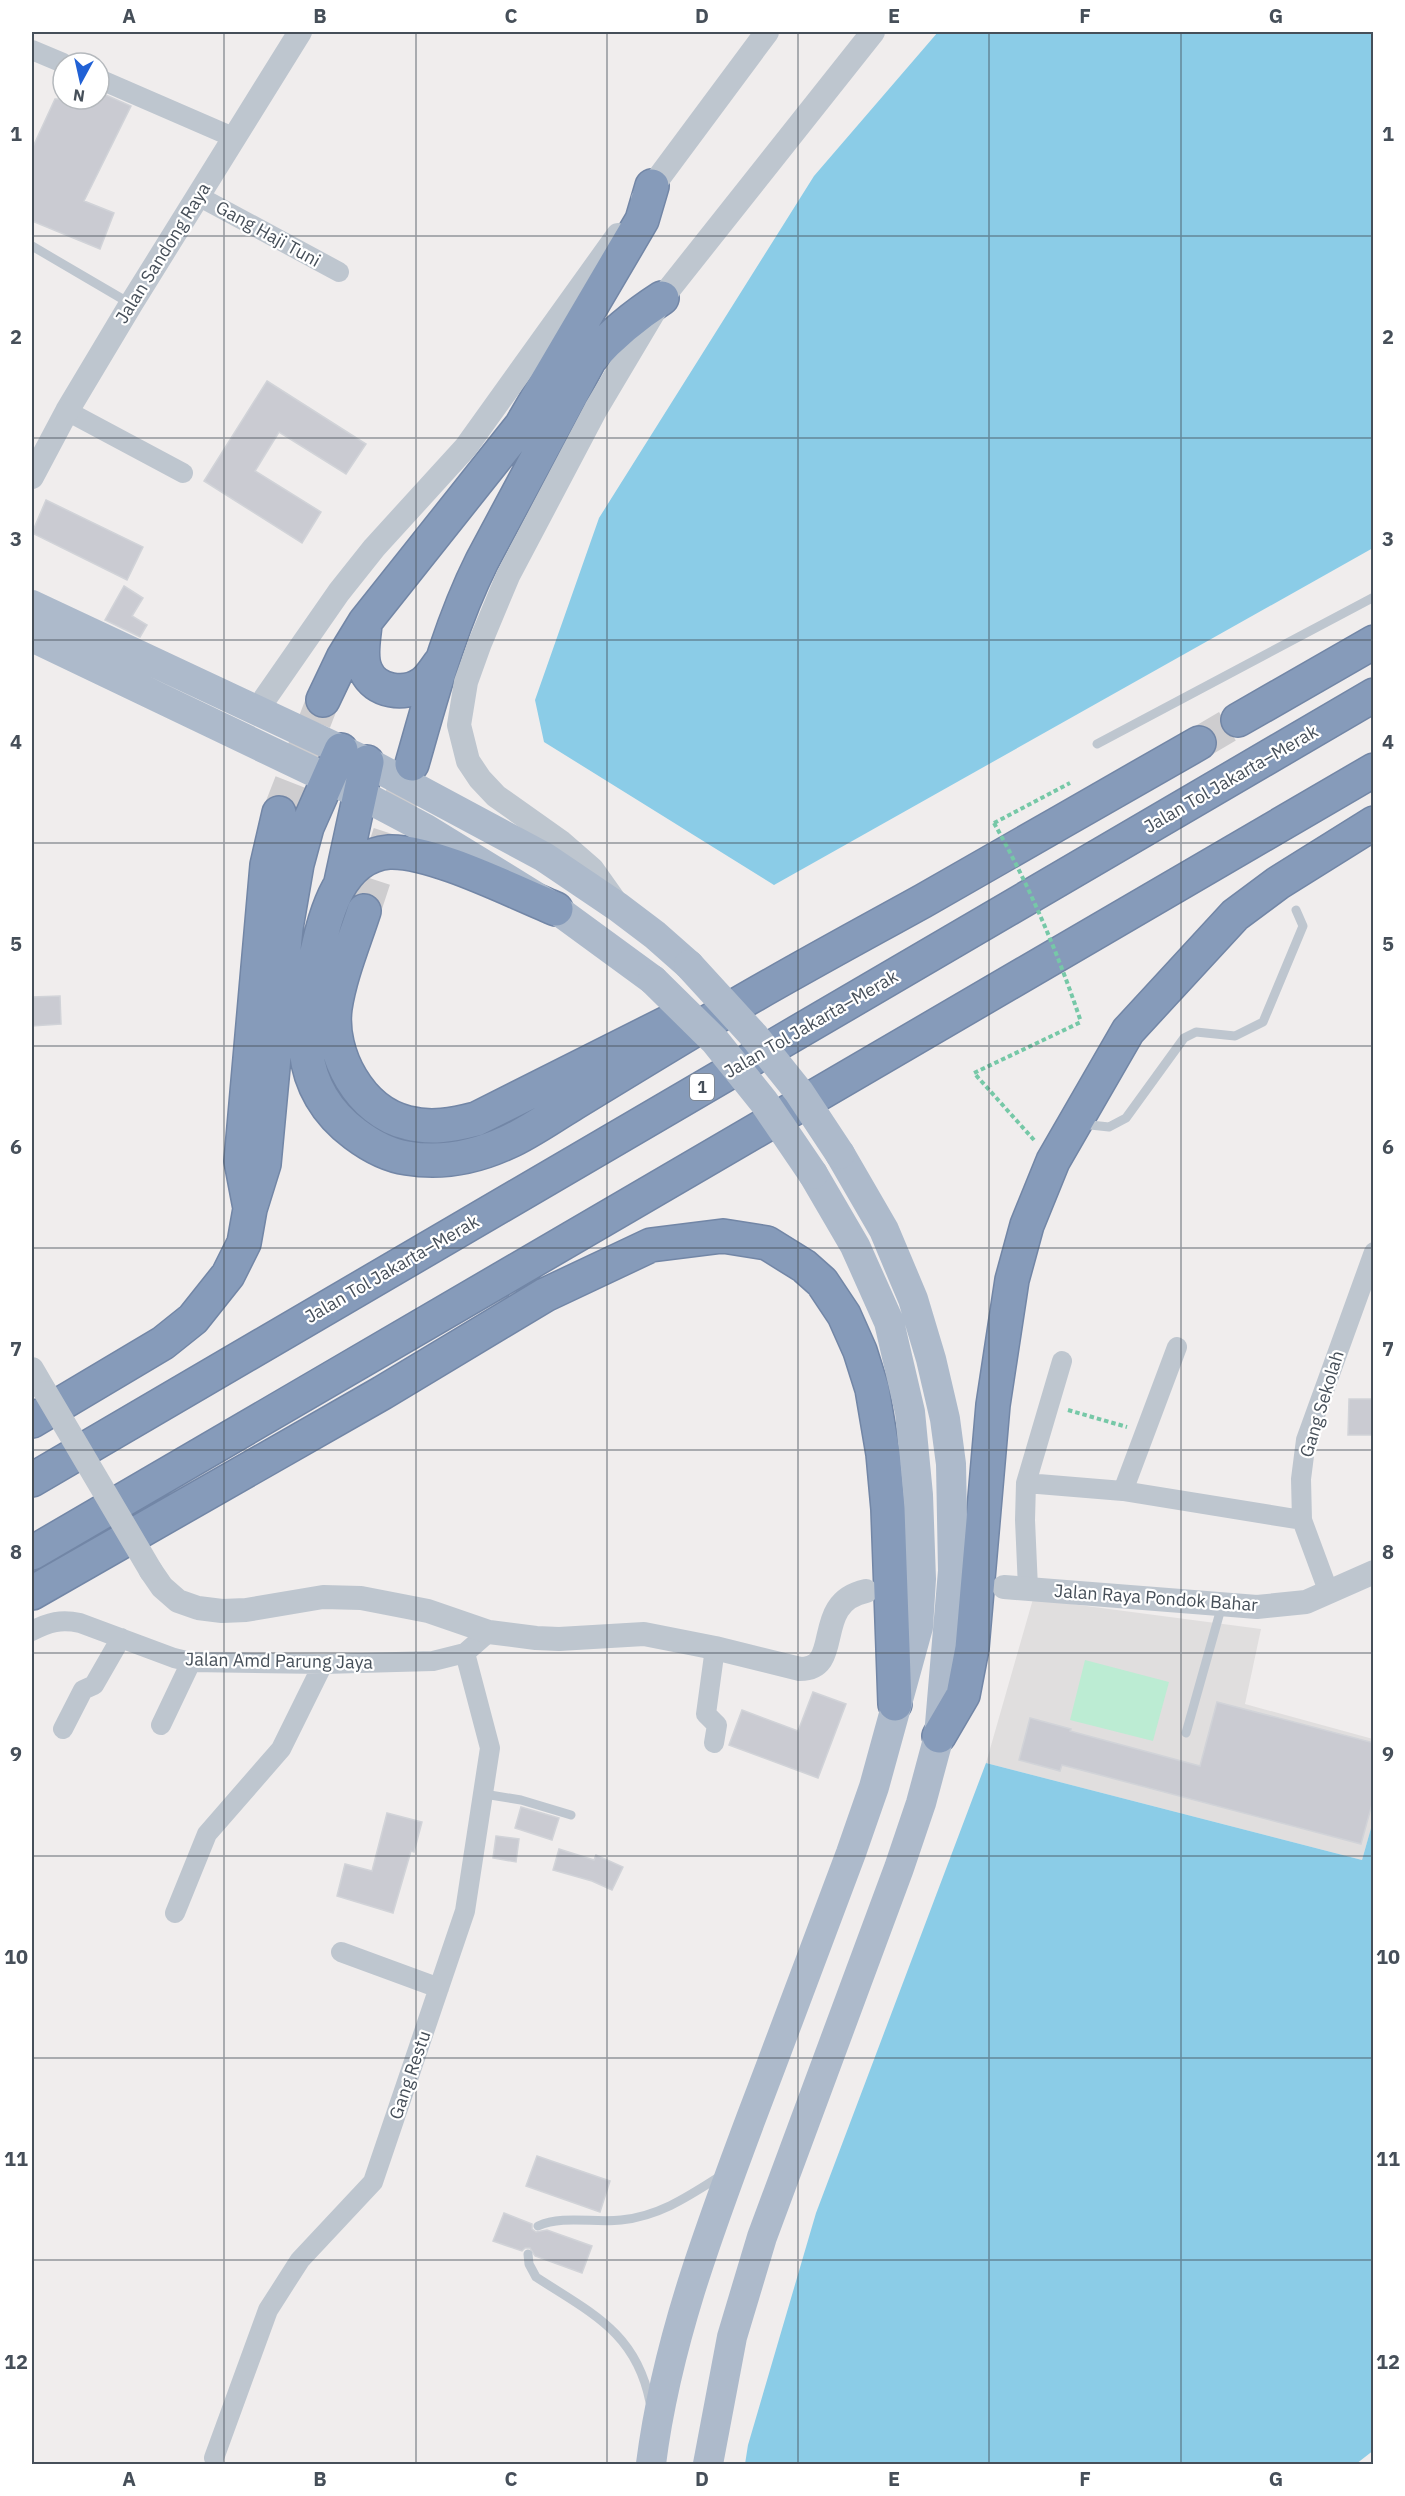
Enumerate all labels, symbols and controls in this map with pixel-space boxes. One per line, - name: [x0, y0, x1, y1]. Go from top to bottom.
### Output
- text: A: [122, 2, 136, 29]
- text: B: [313, 2, 327, 29]
- text: C: [504, 2, 518, 29]
- text: D: [695, 2, 709, 29]
- text: E: [888, 2, 900, 29]
- text: F: [1079, 2, 1091, 29]
- text: G: [1269, 2, 1283, 29]
- north arrow: [51, 51, 111, 111]
- text: N: [72, 85, 86, 107]
- text: 1: [10, 120, 22, 147]
- text: 1: [1382, 120, 1394, 147]
- street label: Jalan Sandong Raya: [110, 178, 215, 327]
- street label: Gang Haji Tuni: [212, 195, 325, 272]
- text: 2: [10, 323, 22, 350]
- text: 2: [1382, 323, 1394, 350]
- text: 3: [10, 525, 22, 552]
- text: 3: [1382, 525, 1394, 552]
- street label: Jalan Tol Jakarta–Merak: [1140, 719, 1322, 838]
- text: 4: [10, 728, 22, 755]
- text: 4: [1382, 728, 1394, 755]
- text: 5: [10, 930, 22, 957]
- text: 5: [1382, 930, 1394, 957]
- street label: Jalan Tol Jakarta–Merak: [720, 964, 902, 1083]
- road number: 1: [690, 1074, 714, 1100]
- text: 6: [10, 1133, 22, 1160]
- text: 6: [1382, 1133, 1394, 1160]
- street label: Jalan Tol Jakarta–Merak: [301, 1209, 483, 1328]
- text: 7: [10, 1335, 22, 1362]
- text: 7: [1382, 1335, 1394, 1362]
- street label: Gang Sekolah: [1294, 1348, 1349, 1460]
- text: 8: [10, 1538, 22, 1565]
- text: 8: [1382, 1538, 1394, 1565]
- street label: Jalan Raya Pondok Bahar: [1053, 1579, 1259, 1616]
- street label: Jalan Amd Parung Jaya: [185, 1647, 374, 1674]
- text: 9: [10, 1740, 22, 1767]
- text: 9: [1382, 1740, 1394, 1767]
- text: 10: [4, 1943, 28, 1970]
- text: 10: [1376, 1943, 1400, 1970]
- street label: Gang Restu: [384, 2027, 435, 2122]
- text: 11: [4, 2145, 28, 2172]
- text: 11: [1376, 2145, 1400, 2172]
- text: 12: [4, 2348, 28, 2375]
- text: 12: [1376, 2348, 1400, 2375]
- text: A: [122, 2465, 136, 2492]
- text: B: [313, 2465, 327, 2492]
- text: C: [504, 2465, 518, 2492]
- text: D: [695, 2465, 709, 2492]
- text: E: [888, 2465, 900, 2492]
- text: F: [1079, 2465, 1091, 2492]
- text: G: [1269, 2465, 1283, 2492]

